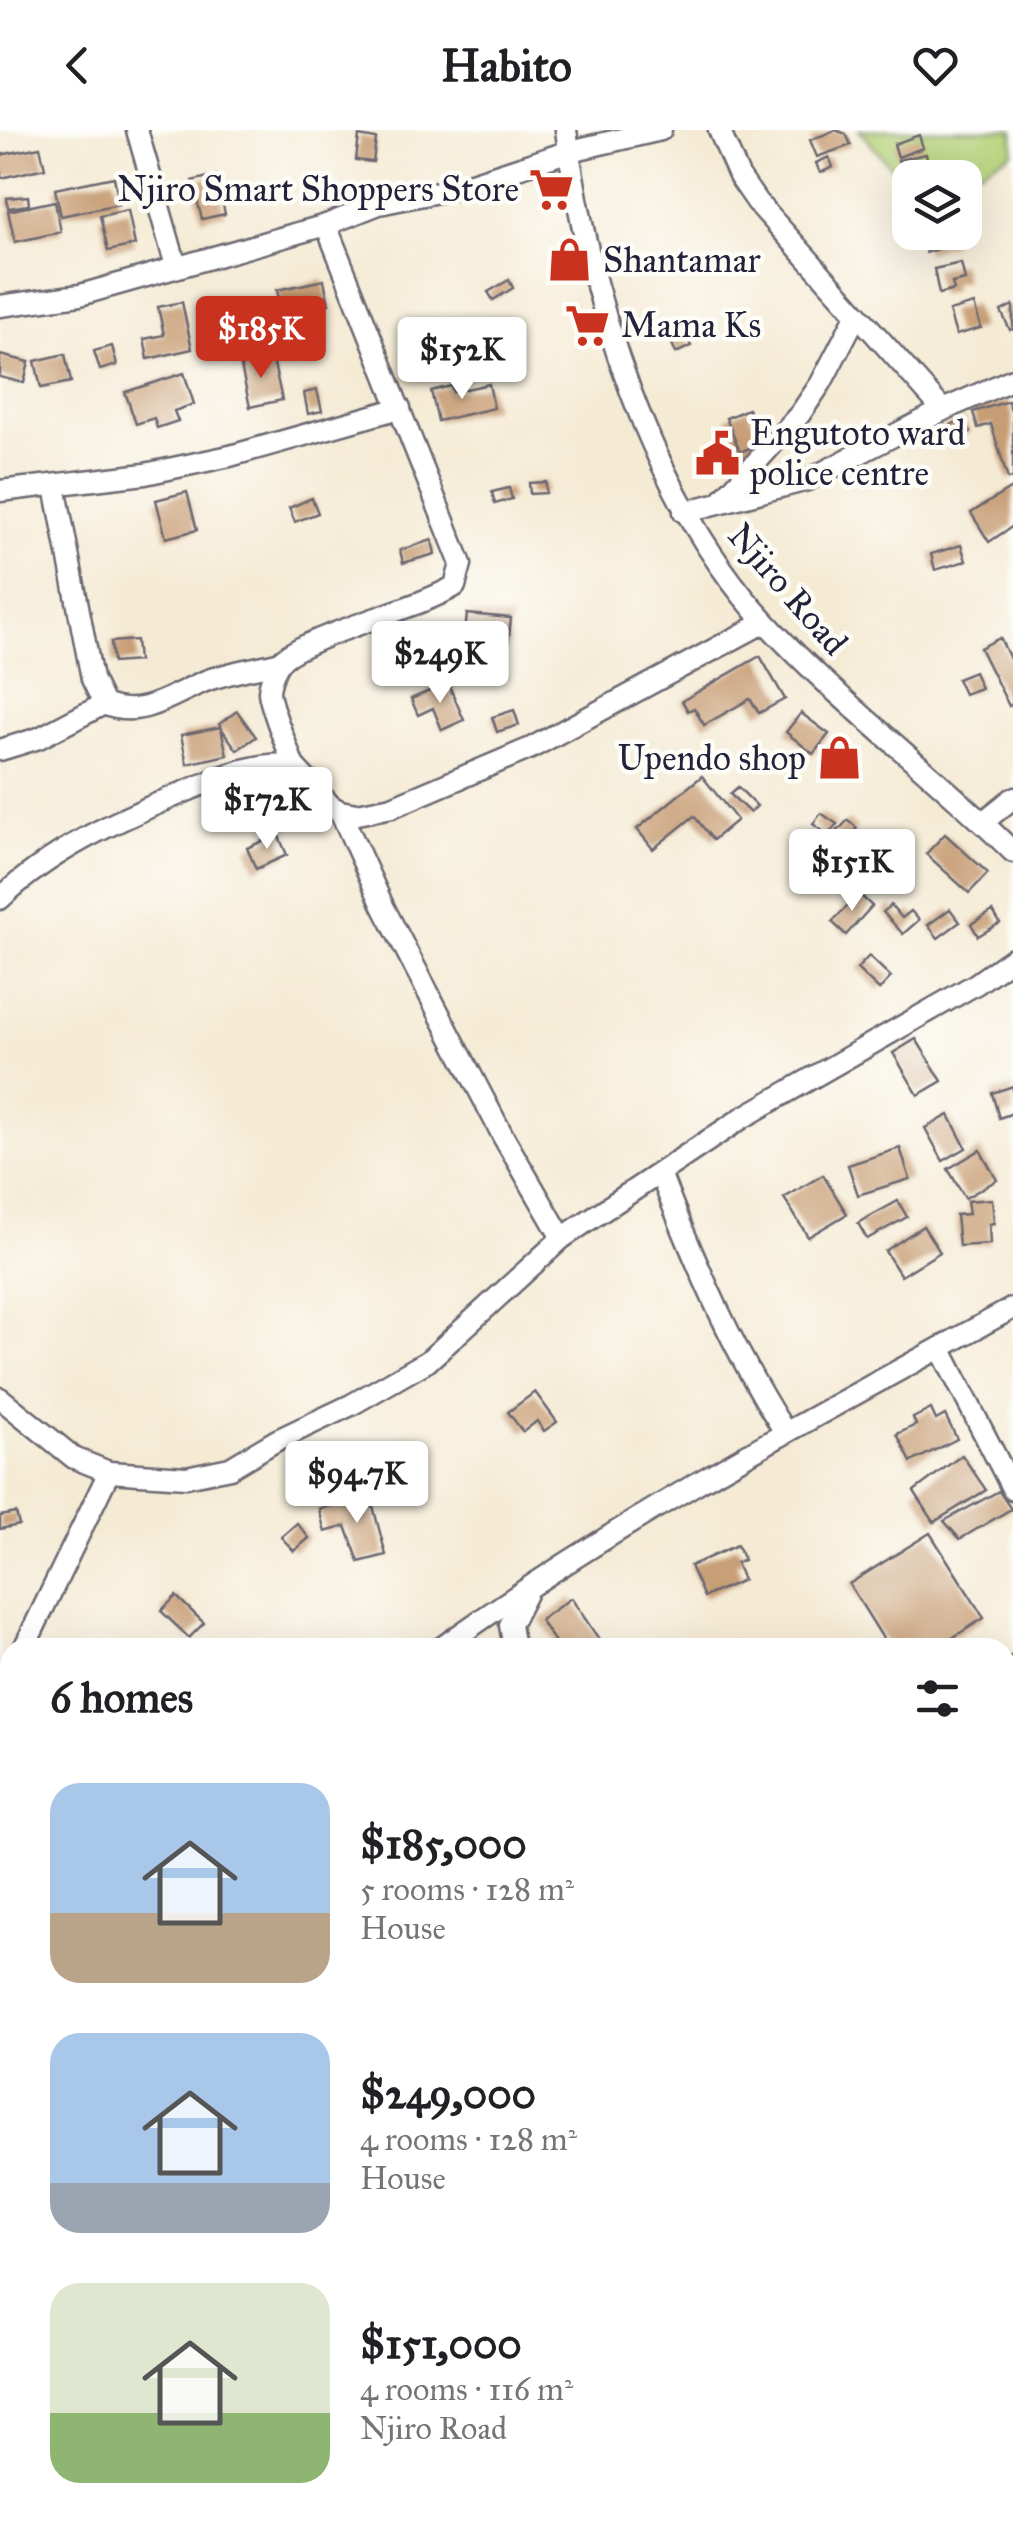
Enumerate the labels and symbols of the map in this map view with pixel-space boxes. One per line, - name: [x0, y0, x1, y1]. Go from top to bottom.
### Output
- supermarket icon: Njiro Smart Shoppers Store: [528, 165, 576, 213]
- place label: Njiro Smart Shoppers Store: [117, 168, 519, 211]
- shop icon: Shantamar: [546, 236, 594, 284]
- place label: Shantamar: [603, 239, 762, 282]
- pin: $185K: [191, 296, 331, 381]
- supermarket icon: Mama Ks: [564, 301, 612, 349]
- place label: Mama Ks: [621, 304, 761, 347]
- pin: $152K: [392, 317, 532, 402]
- place label: Engutoto ward police centre: [749, 412, 966, 495]
- public building icon: Engutoto ward police centre: [693, 429, 741, 477]
- street label: Njiro Road: [719, 515, 857, 664]
- pin: $249K: [370, 621, 510, 706]
- shop icon: Upendo shop: [815, 734, 863, 782]
- place label: Upendo shop: [617, 737, 806, 780]
- pin: $172K: [197, 767, 337, 852]
- pin: $151K: [782, 829, 922, 914]
- pin: $94.7K: [276, 1441, 438, 1526]

